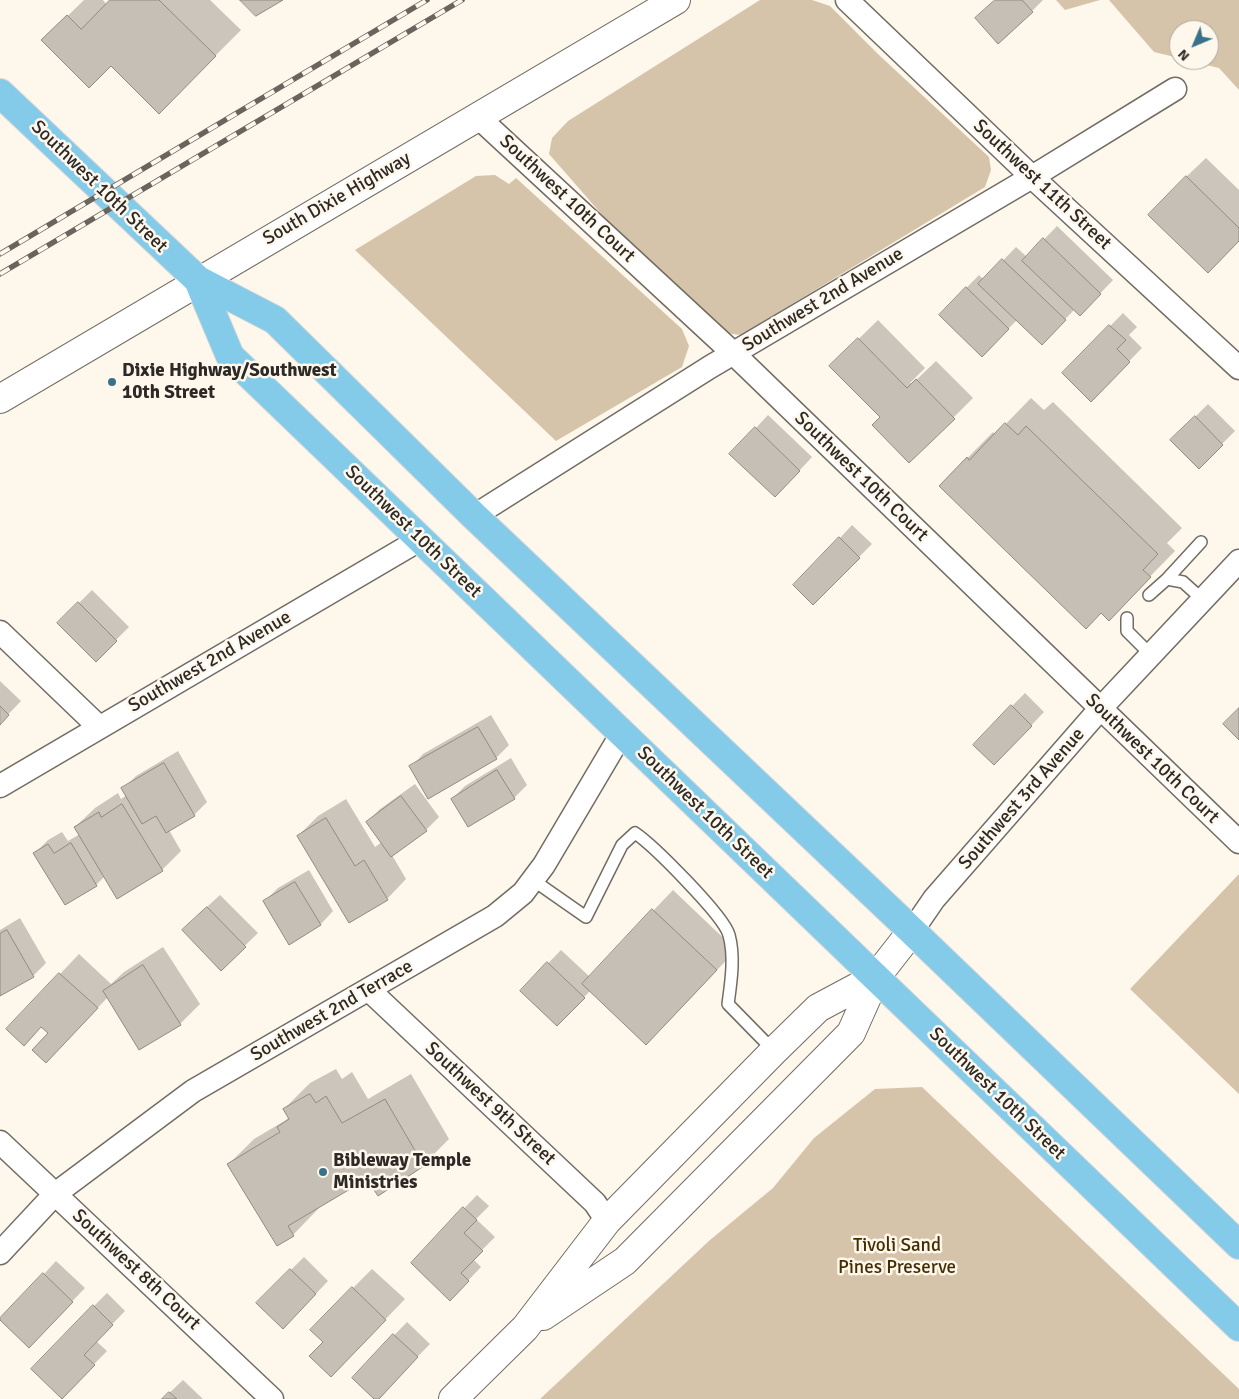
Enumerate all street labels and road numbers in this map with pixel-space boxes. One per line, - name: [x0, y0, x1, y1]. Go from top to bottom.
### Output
- street label: Southwest 11th Street: [968, 115, 1116, 255]
- street label: Southwest 10th Street: [26, 116, 172, 258]
- street label: Southwest 10th Court: [495, 130, 639, 268]
- street label: South Dixie Highway: [259, 147, 415, 251]
- street label: Southwest 2nd Avenue: [738, 243, 908, 357]
- street label: Southwest 10th Court: [789, 407, 933, 547]
- street label: Southwest 10th Street: [340, 461, 486, 603]
- street label: Southwest 2nd Avenue: [125, 606, 295, 718]
- street label: Southwest 10th Court: [1080, 689, 1224, 829]
- street label: Southwest 3rd Avenue: [954, 723, 1090, 875]
- street label: Southwest 10th Street: [632, 742, 778, 884]
- street label: Southwest 2nd Terrace: [247, 955, 417, 1067]
- street label: Southwest 10th Street: [924, 1023, 1070, 1165]
- street label: Southwest 9th Street: [420, 1037, 560, 1171]
- street label: Southwest 8th Court: [67, 1205, 205, 1335]

